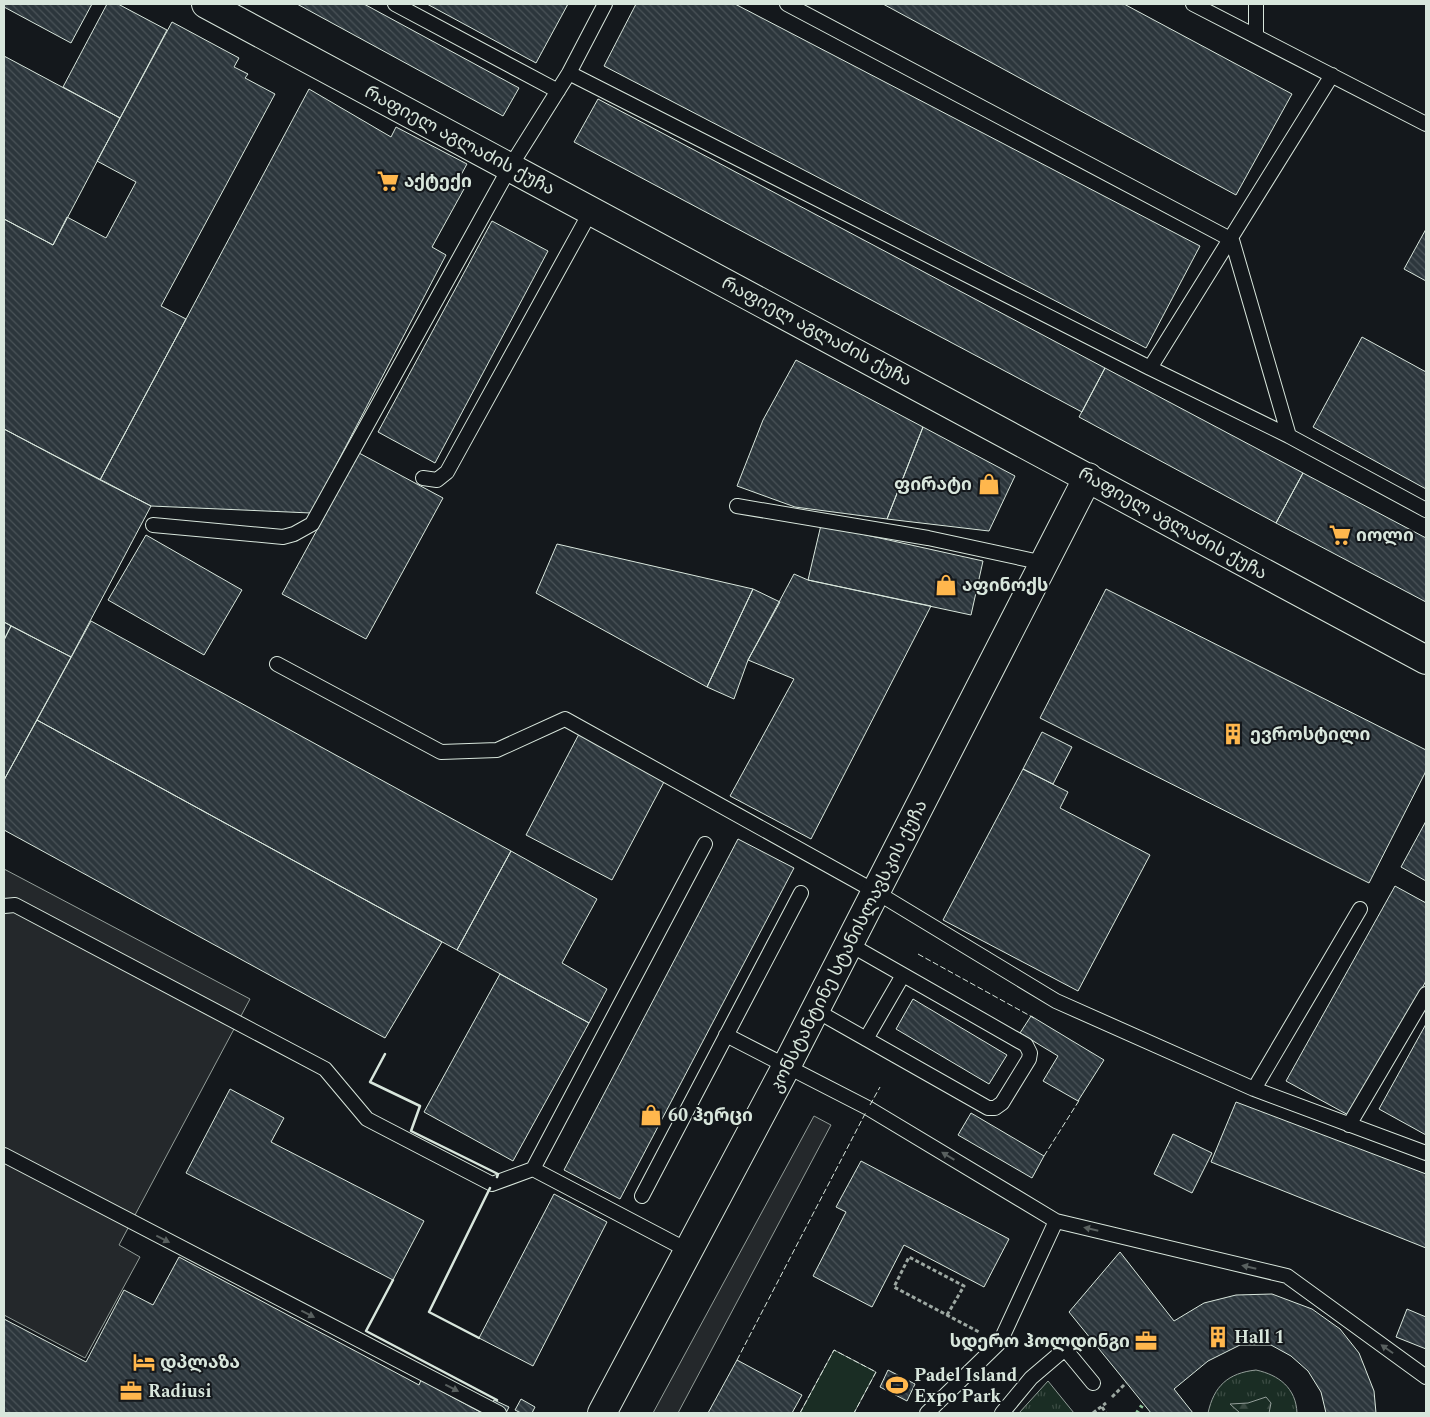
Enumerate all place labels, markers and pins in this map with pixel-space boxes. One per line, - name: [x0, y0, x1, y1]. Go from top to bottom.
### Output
- supermarket icon: აქტექი: [375, 168, 401, 194]
- place label: აქტექი: [404, 168, 472, 195]
- place label: ფირატი: [894, 471, 972, 498]
- shop icon: ფირატი: [976, 471, 1002, 497]
- supermarket icon: იოლი: [1327, 522, 1353, 548]
- place label: იოლი: [1356, 522, 1414, 549]
- shop icon: აფინოქს: [933, 572, 959, 598]
- place label: აფინოქს: [962, 572, 1048, 599]
- building icon: ევროსტილი: [1220, 721, 1246, 747]
- place label: ევროსტილი: [1250, 721, 1371, 748]
- shop icon: 60 ჰერცი: [638, 1102, 664, 1128]
- place label: 60 ჰერცი: [668, 1102, 753, 1129]
- building icon: Hall 1: [1205, 1324, 1231, 1350]
- place label: Hall 1: [1234, 1324, 1285, 1351]
- place label: სდერო ჰოლდინგი: [950, 1328, 1130, 1355]
- office icon: სდერო ჰოლდინგი: [1133, 1328, 1159, 1354]
- hotel icon: დპლაზა: [131, 1349, 157, 1375]
- place label: დპლაზა: [160, 1349, 240, 1376]
- place label: Padel Island Expo Park: [914, 1362, 1018, 1410]
- sports icon: Padel Island Expo Park: [884, 1372, 910, 1398]
- office icon: Radiusi: [118, 1378, 144, 1404]
- place label: Radiusi: [148, 1378, 211, 1405]

